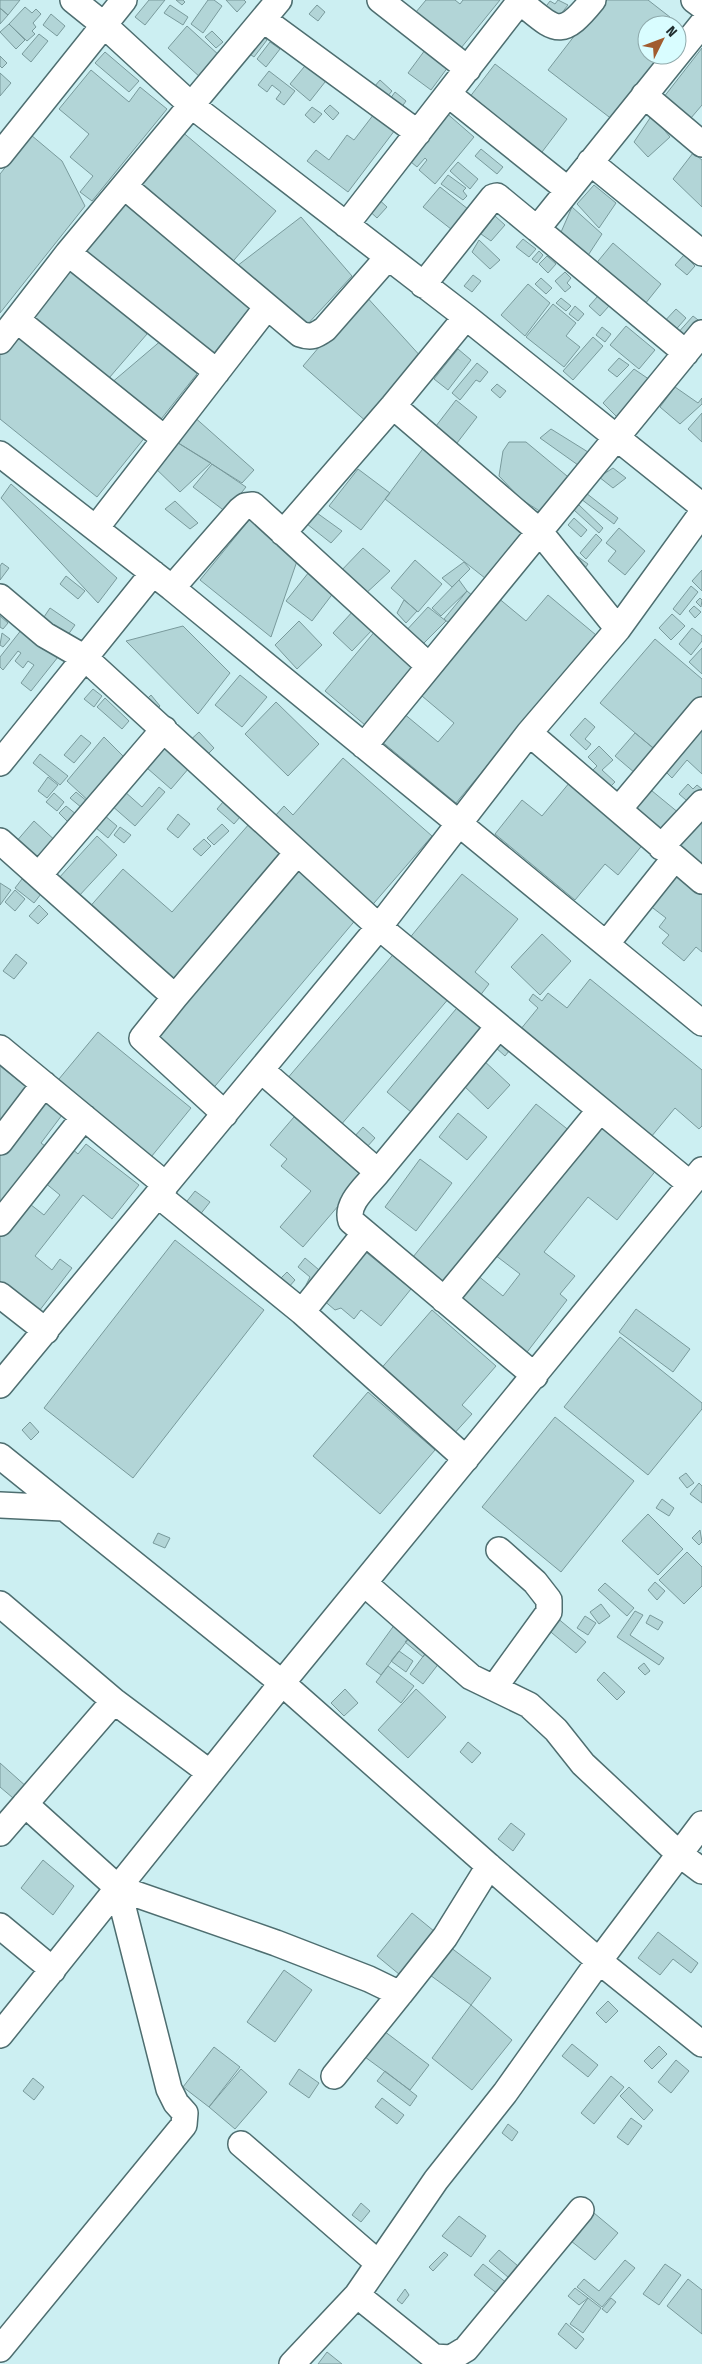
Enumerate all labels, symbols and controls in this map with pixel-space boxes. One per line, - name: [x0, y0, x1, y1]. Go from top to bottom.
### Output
- north arrow: [637, 15, 687, 65]
- text: N: [662, 23, 680, 40]

